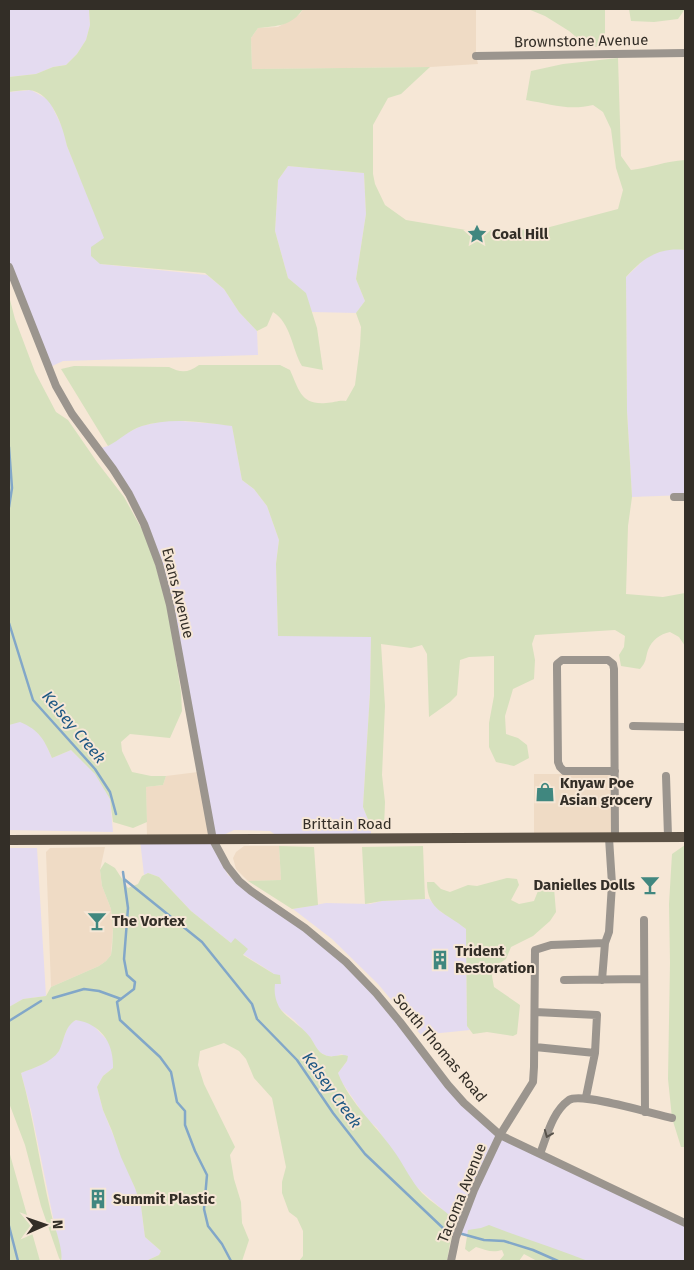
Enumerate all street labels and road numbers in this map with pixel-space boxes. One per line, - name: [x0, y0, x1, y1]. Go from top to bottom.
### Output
- street label: Brownstone Avenue: [514, 31, 648, 51]
- street label: Evans Avenue: [158, 546, 198, 640]
- street label: Brittain Road: [302, 815, 392, 833]
- street label: South Thomas Road: [390, 990, 490, 1106]
- street label: Tacoma Avenue: [434, 1141, 490, 1245]

